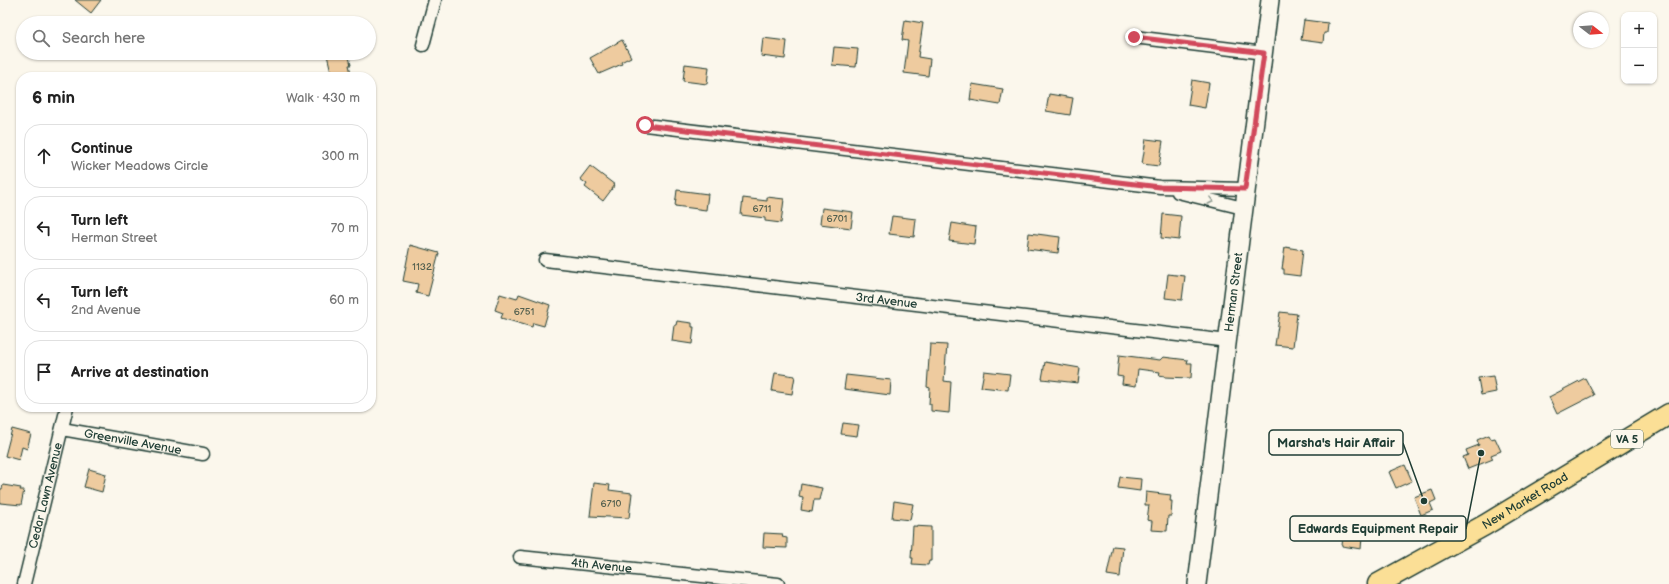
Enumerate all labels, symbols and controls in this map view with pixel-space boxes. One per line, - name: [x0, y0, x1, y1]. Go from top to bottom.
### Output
- north arrow: [1573, 12, 1609, 48]
- map controls: [1621, 12, 1657, 84]
- button: +: [1621, 12, 1657, 48]
- search box: [16, 16, 376, 60]
- icon: search: [30, 27, 52, 49]
- route end: [1125, 28, 1143, 46]
- text: Search here: [62, 29, 145, 48]
- button: −: [1621, 48, 1657, 84]
- text: 6 min: [32, 88, 75, 108]
- text: Walk · 430 m: [286, 90, 360, 106]
- route start: [636, 116, 654, 134]
- text: Continue: [71, 139, 133, 158]
- icon: ahead: [33, 145, 55, 167]
- text: 300 m: [321, 148, 359, 164]
- text: Wicker Meadows Circle: [71, 158, 208, 174]
- one-way arrow: [1207, 196, 1214, 205]
- house number: 6711: [753, 203, 772, 215]
- text: Turn left: [71, 211, 128, 230]
- house number: 6701: [827, 213, 848, 225]
- icon: left: [33, 217, 55, 239]
- text: 70 m: [331, 220, 359, 236]
- text: Herman Street: [71, 230, 157, 246]
- street label: Herman Street: [1222, 252, 1246, 333]
- house number: 1132: [412, 261, 432, 273]
- text: Turn left: [71, 283, 128, 302]
- icon: left: [33, 289, 55, 311]
- street label: 3rd Avenue: [855, 290, 918, 312]
- text: 60 m: [329, 292, 359, 308]
- text: 2nd Avenue: [71, 302, 141, 318]
- house number: 6751: [514, 306, 534, 318]
- icon: arrive: [33, 361, 55, 383]
- text: Arrive at destination: [71, 363, 209, 382]
- street label: Greenville Avenue: [83, 426, 183, 458]
- callout: Marsha's Hair Affair: [1269, 430, 1403, 455]
- road number: VA 5: [1611, 430, 1643, 448]
- text: Marsha's Hair Affair: [1277, 435, 1396, 451]
- street label: Cedar Lawn Avenue: [26, 441, 66, 550]
- street label: New Market Road: [1480, 470, 1571, 533]
- house number: 6710: [601, 498, 621, 510]
- callout: Edwards Equipment Repair: [1290, 516, 1466, 541]
- text: Edwards Equipment Repair: [1298, 521, 1459, 537]
- street label: 4th Avenue: [570, 555, 633, 577]

